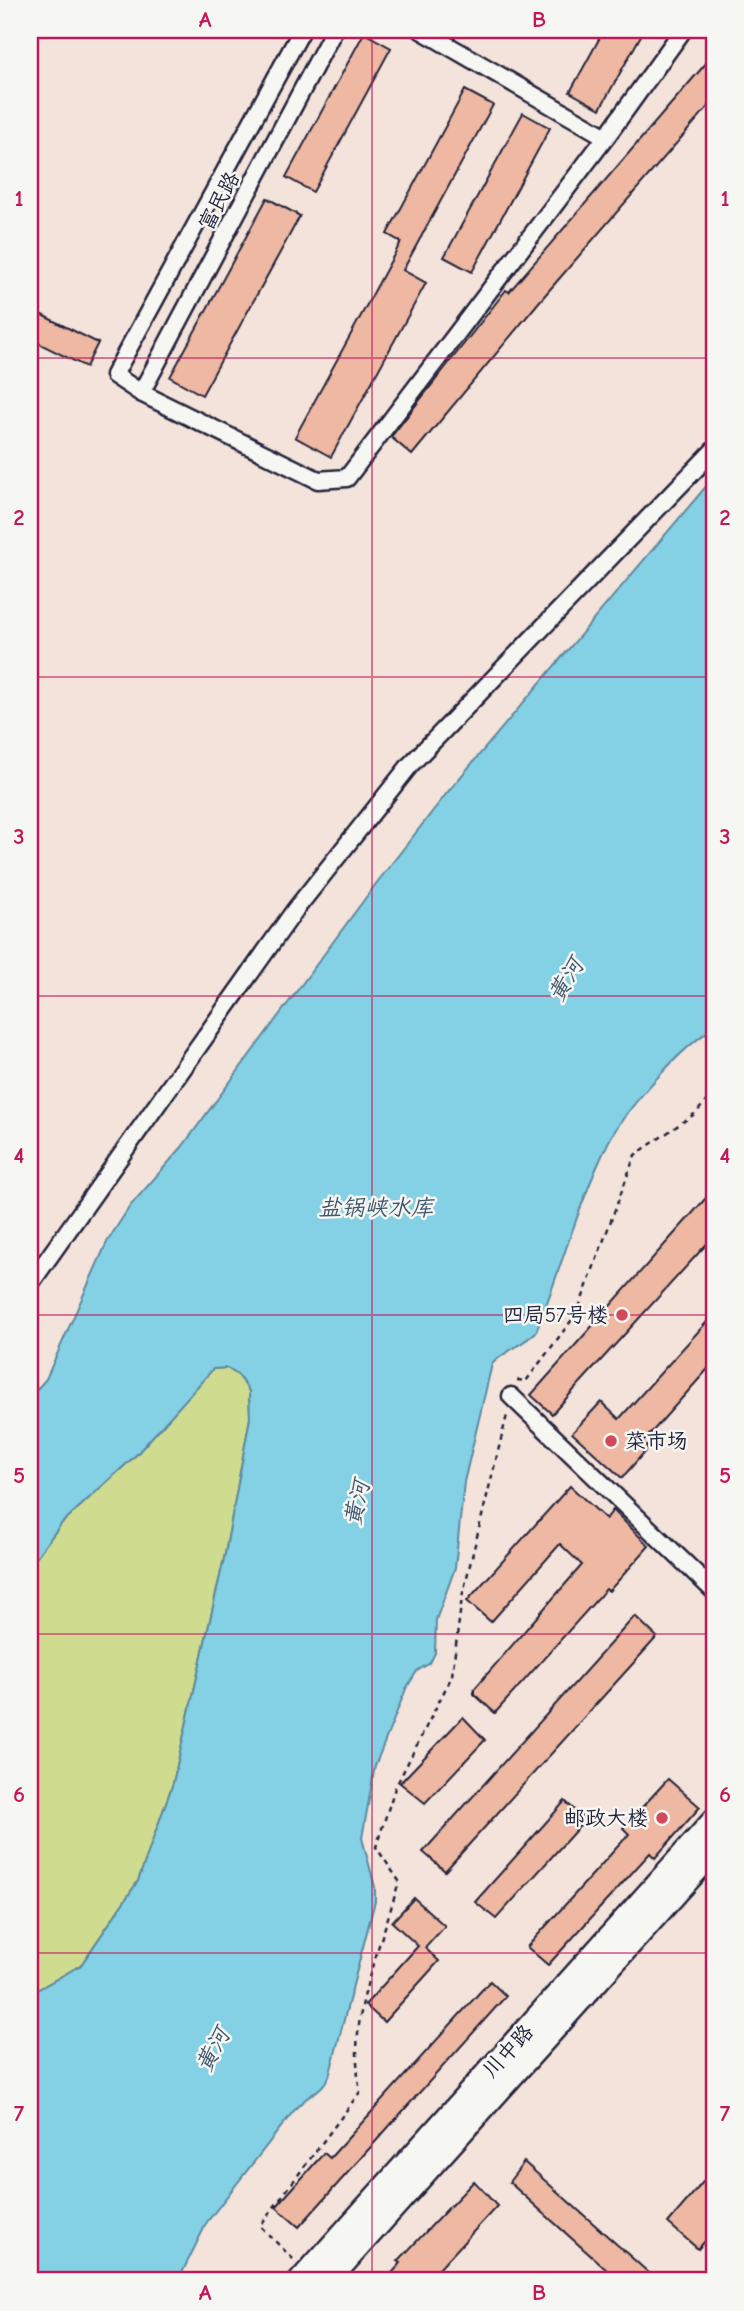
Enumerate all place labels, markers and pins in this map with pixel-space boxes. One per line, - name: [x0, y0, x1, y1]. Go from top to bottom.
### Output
- place label: 四局57号楼: [503, 1303, 608, 1327]
- marker: 四局57号楼: [614, 1307, 630, 1323]
- place label: 菜市场: [625, 1429, 688, 1453]
- marker: 菜市场: [603, 1433, 619, 1449]
- place label: 邮政大楼: [564, 1806, 648, 1830]
- marker: 邮政大楼: [654, 1810, 670, 1826]

